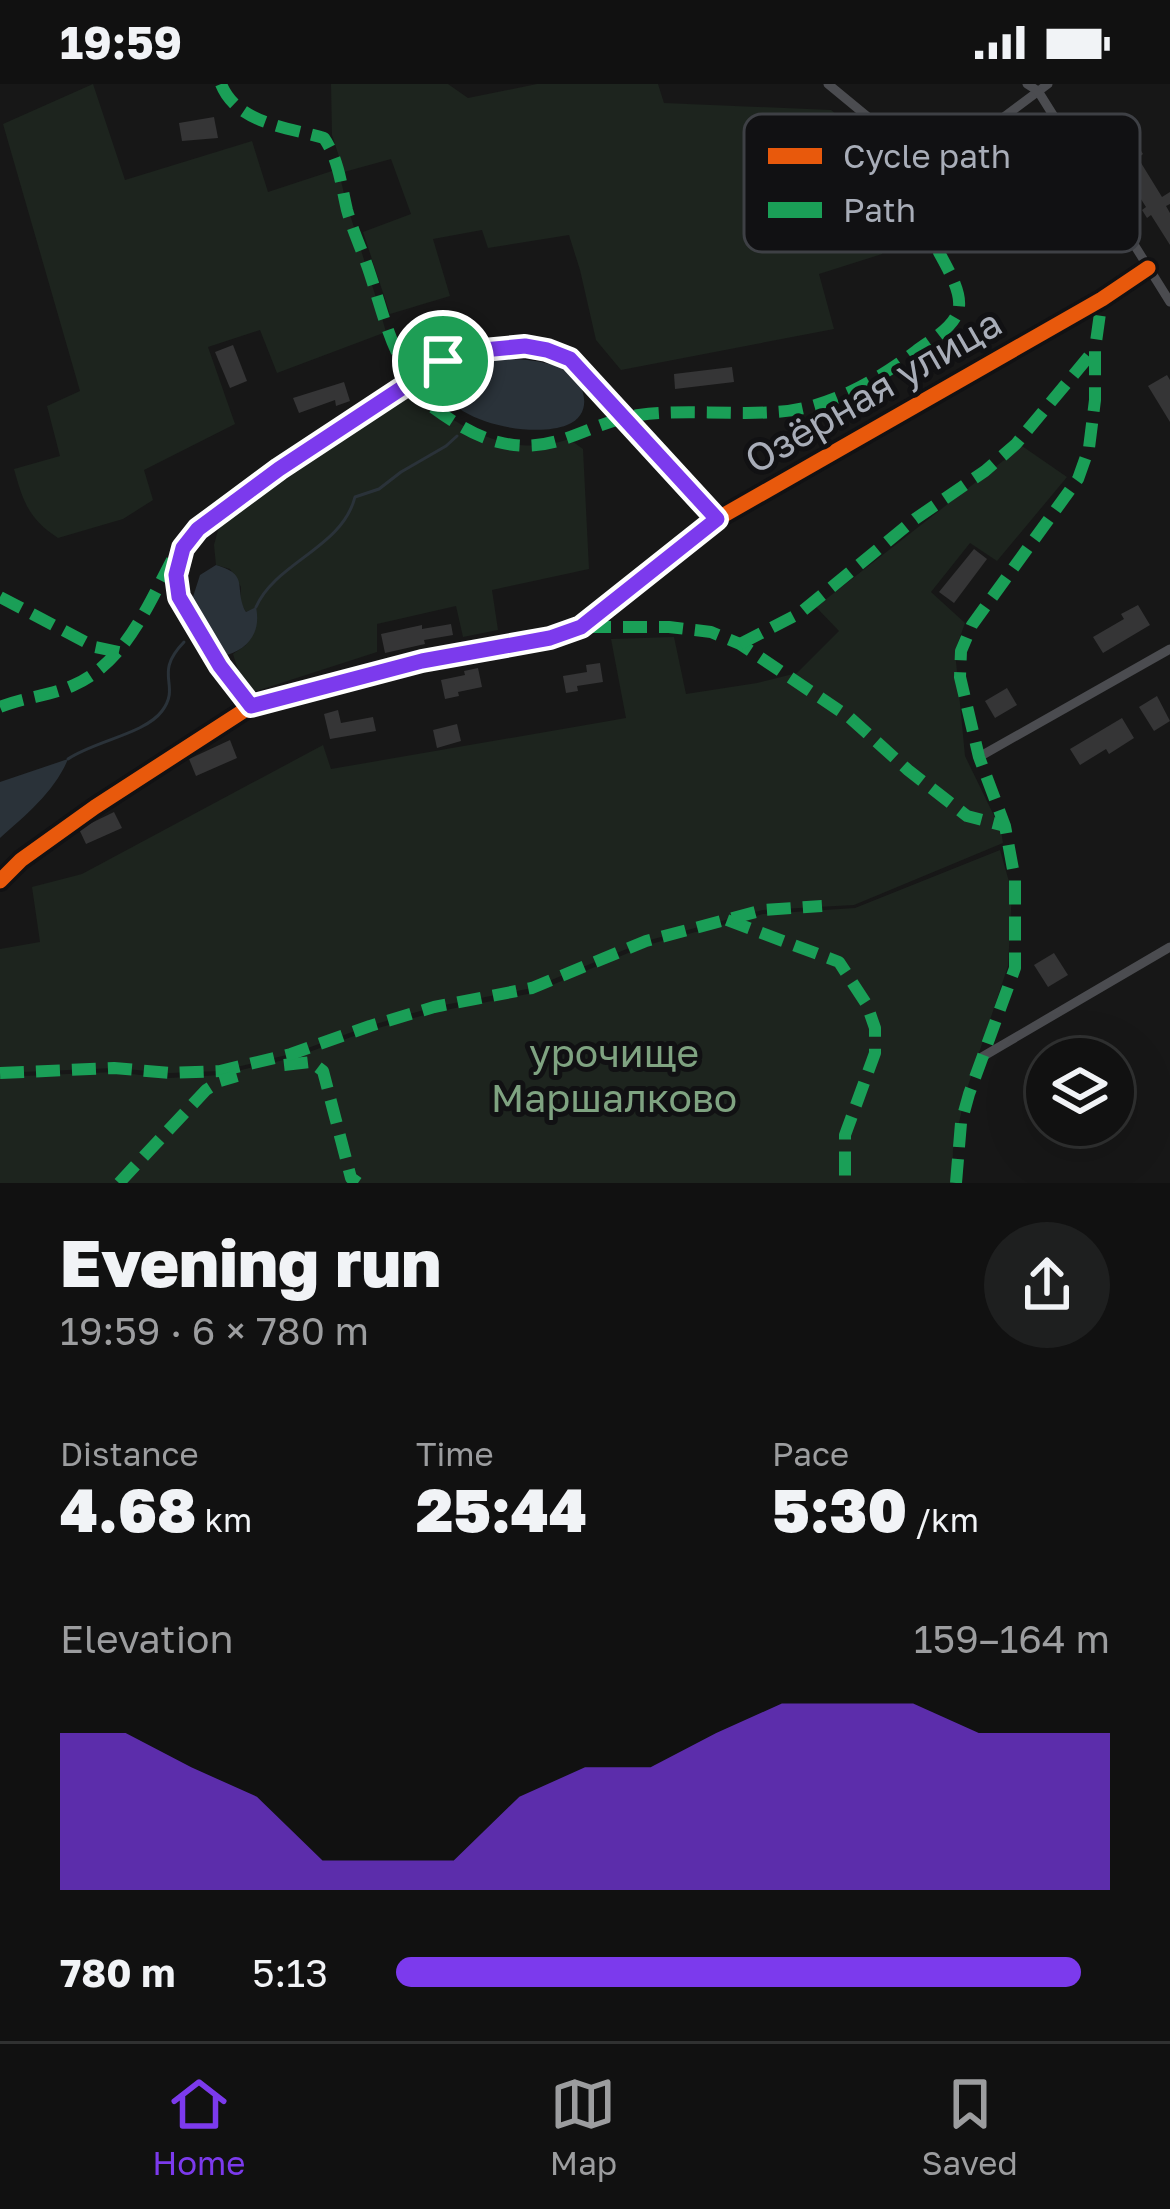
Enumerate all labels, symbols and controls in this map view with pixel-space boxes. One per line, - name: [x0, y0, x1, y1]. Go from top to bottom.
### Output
- text: 19:59: [60, 15, 182, 69]
- legend: [744, 114, 1140, 252]
- text: Cycle path: [843, 136, 1011, 175]
- text: Path: [843, 190, 916, 229]
- street label: Озёрная улица: [736, 298, 1009, 483]
- pin: [392, 310, 494, 412]
- icon: arrive: [410, 328, 476, 394]
- park label: урочище Маршалково: [491, 1029, 737, 1121]
- map controls: [1026, 1038, 1134, 1146]
- button: layers: [1026, 1038, 1134, 1146]
- text: Evening run: [60, 1222, 441, 1302]
- button: share: [984, 1222, 1110, 1348]
- text: 19:59 · 6 × 780 m: [60, 1307, 369, 1354]
- text: Distance: [60, 1434, 199, 1473]
- text: Time: [416, 1434, 494, 1473]
- text: Pace: [772, 1434, 849, 1473]
- text: 4.68: [60, 1473, 196, 1545]
- text: 25:44: [416, 1473, 587, 1545]
- text: 5:30: [772, 1473, 907, 1545]
- text: km: [196, 1500, 252, 1539]
- text: /km: [907, 1500, 979, 1539]
- text: Elevation: [60, 1615, 233, 1662]
- text: 159–164 m: [914, 1615, 1110, 1662]
- text: 780 m: [60, 1949, 175, 1996]
- text: 5:13: [252, 1949, 328, 1996]
- tab: Home: [152, 2071, 245, 2182]
- tab: Map: [550, 2071, 617, 2182]
- tab: Saved: [921, 2071, 1018, 2182]

